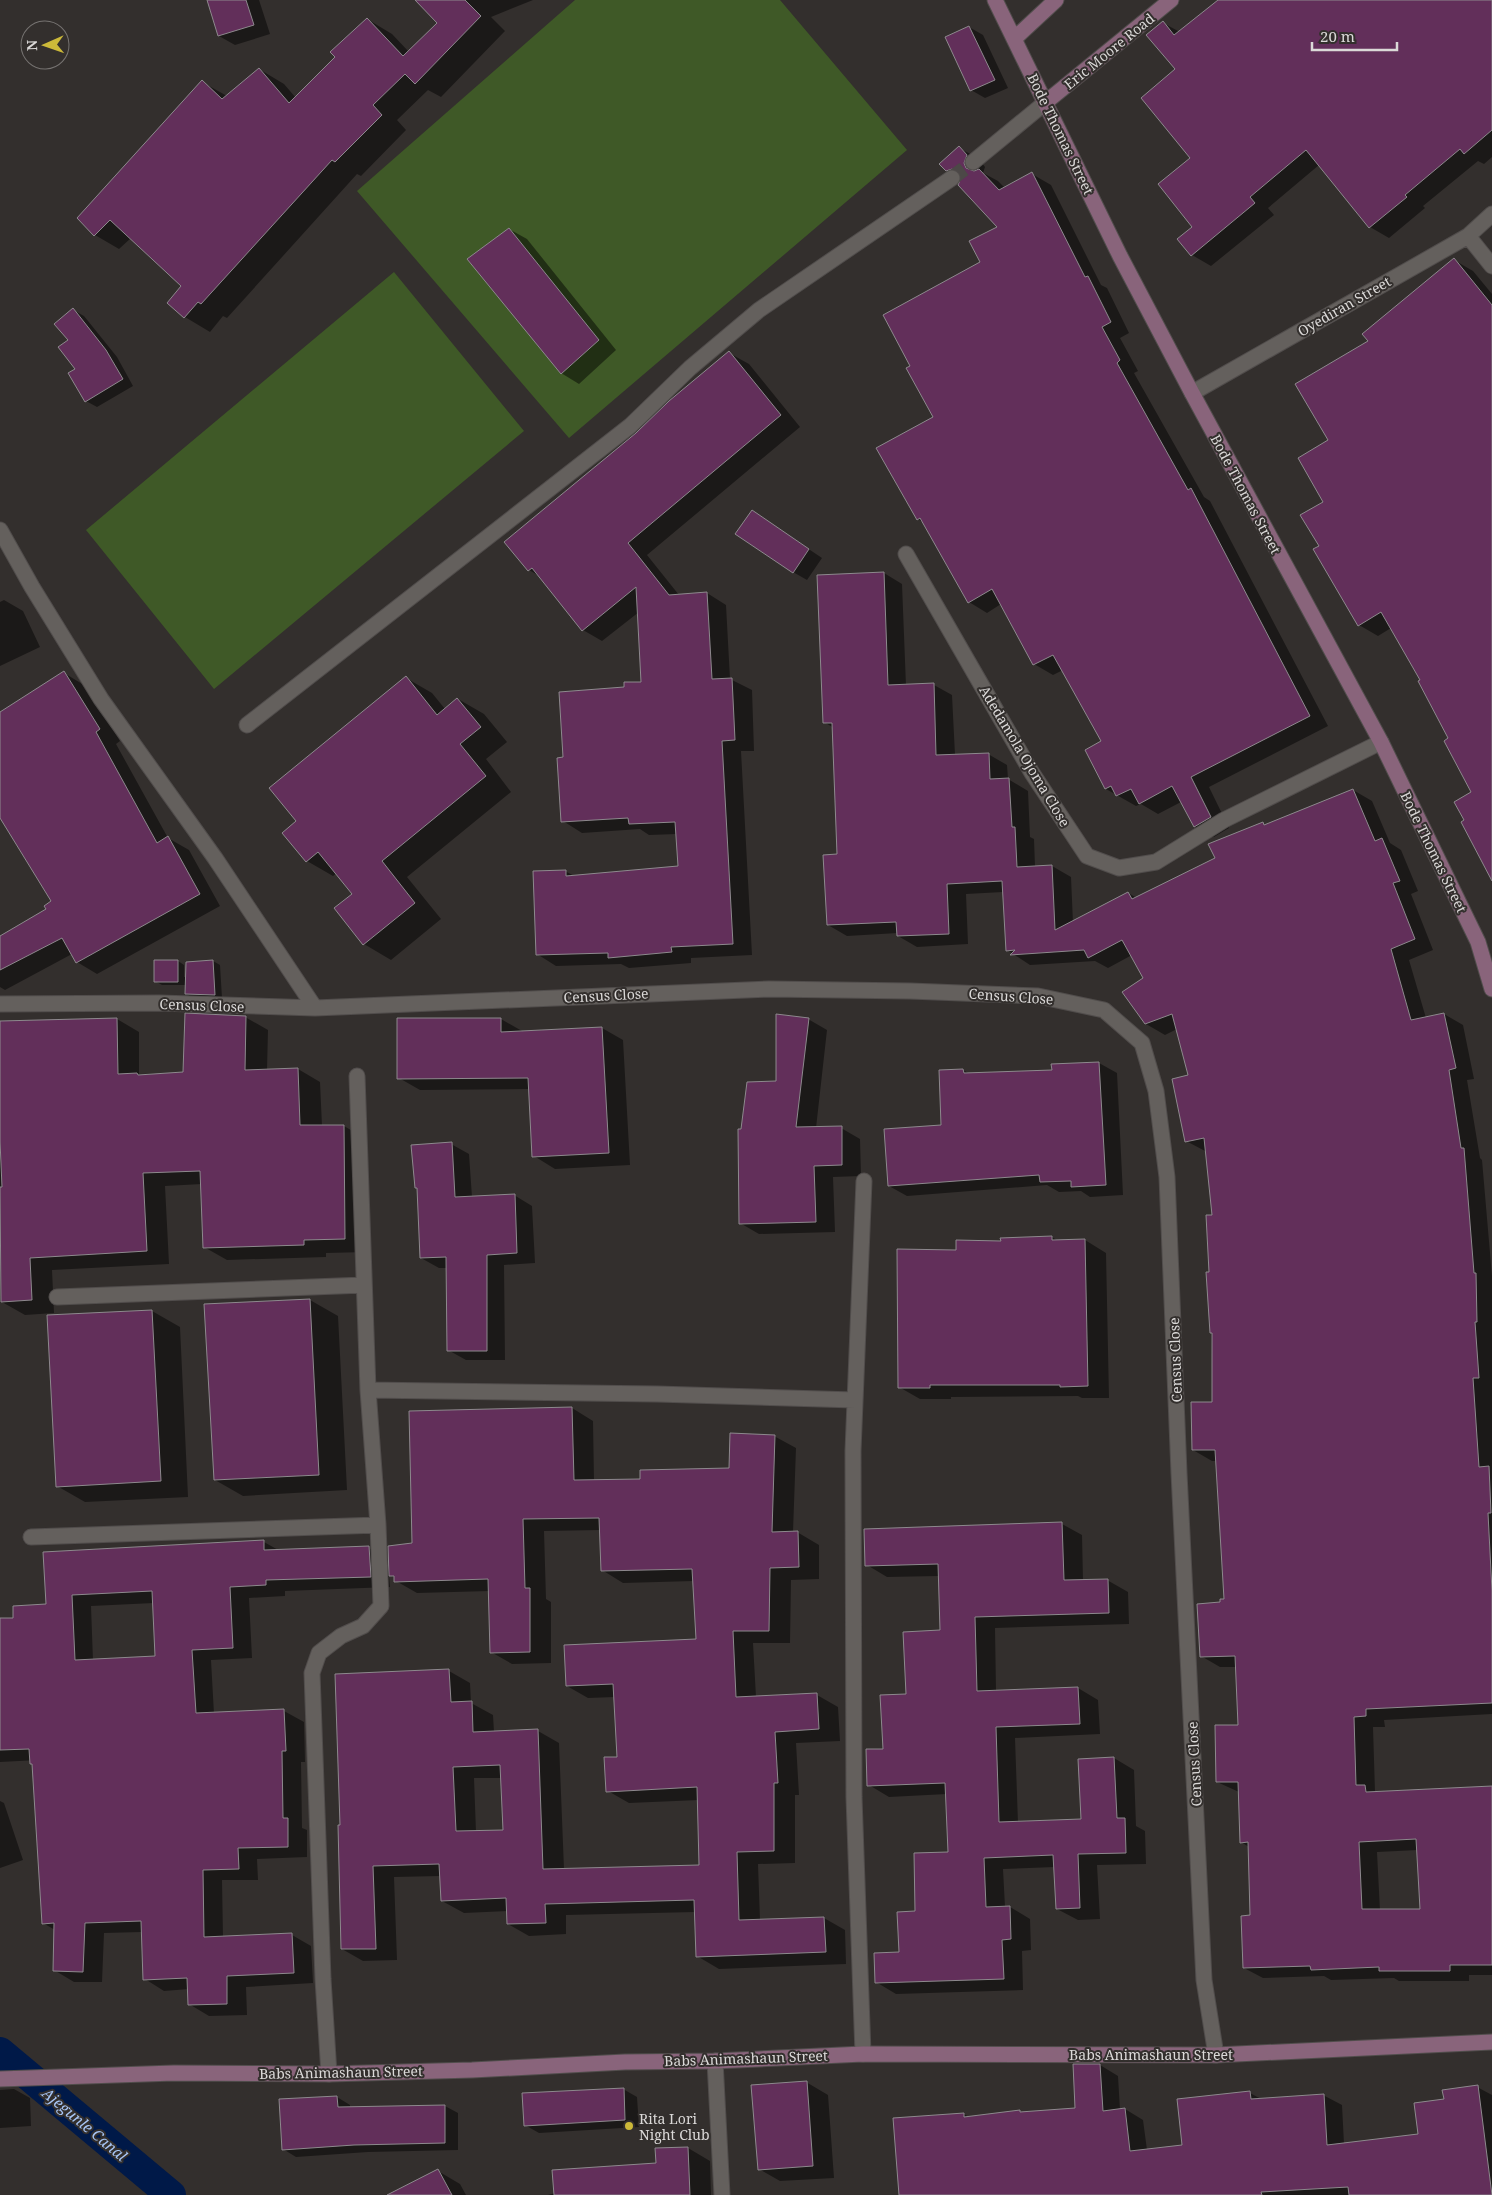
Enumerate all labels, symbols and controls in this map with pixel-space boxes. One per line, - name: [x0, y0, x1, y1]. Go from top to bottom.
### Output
- street label: Eric Moore Road: [1060, 8, 1158, 93]
- north arrow: [20, 20, 70, 70]
- scale bar: [1312, 20, 1397, 52]
- text: 20 m: [1320, 26, 1355, 46]
- text: N: [22, 40, 41, 51]
- street label: Bode Thomas Street: [1023, 70, 1099, 198]
- street label: Oyediran Street: [1294, 272, 1394, 340]
- street label: Bode Thomas Street: [1206, 431, 1286, 557]
- street label: Adedamola Ojoma Close: [975, 682, 1075, 830]
- street label: Bode Thomas Street: [1396, 788, 1472, 916]
- street label: Census Close: [563, 983, 649, 1007]
- street label: Census Close: [968, 984, 1054, 1008]
- street label: Census Close: [159, 994, 245, 1016]
- street label: Census Close: [1164, 1317, 1186, 1403]
- street label: Census Close: [1182, 1721, 1206, 1807]
- street label: Babs Animashaun Street: [1069, 2045, 1233, 2064]
- street label: Babs Animashaun Street: [664, 2046, 828, 2070]
- street label: Babs Animashaun Street: [259, 2061, 423, 2083]
- water label: Ajegunle Canal: [38, 2082, 132, 2166]
- place label: Rita Lori Night Club: [639, 2109, 710, 2144]
- marker: Rita Lori Night Club: [623, 2120, 635, 2132]

